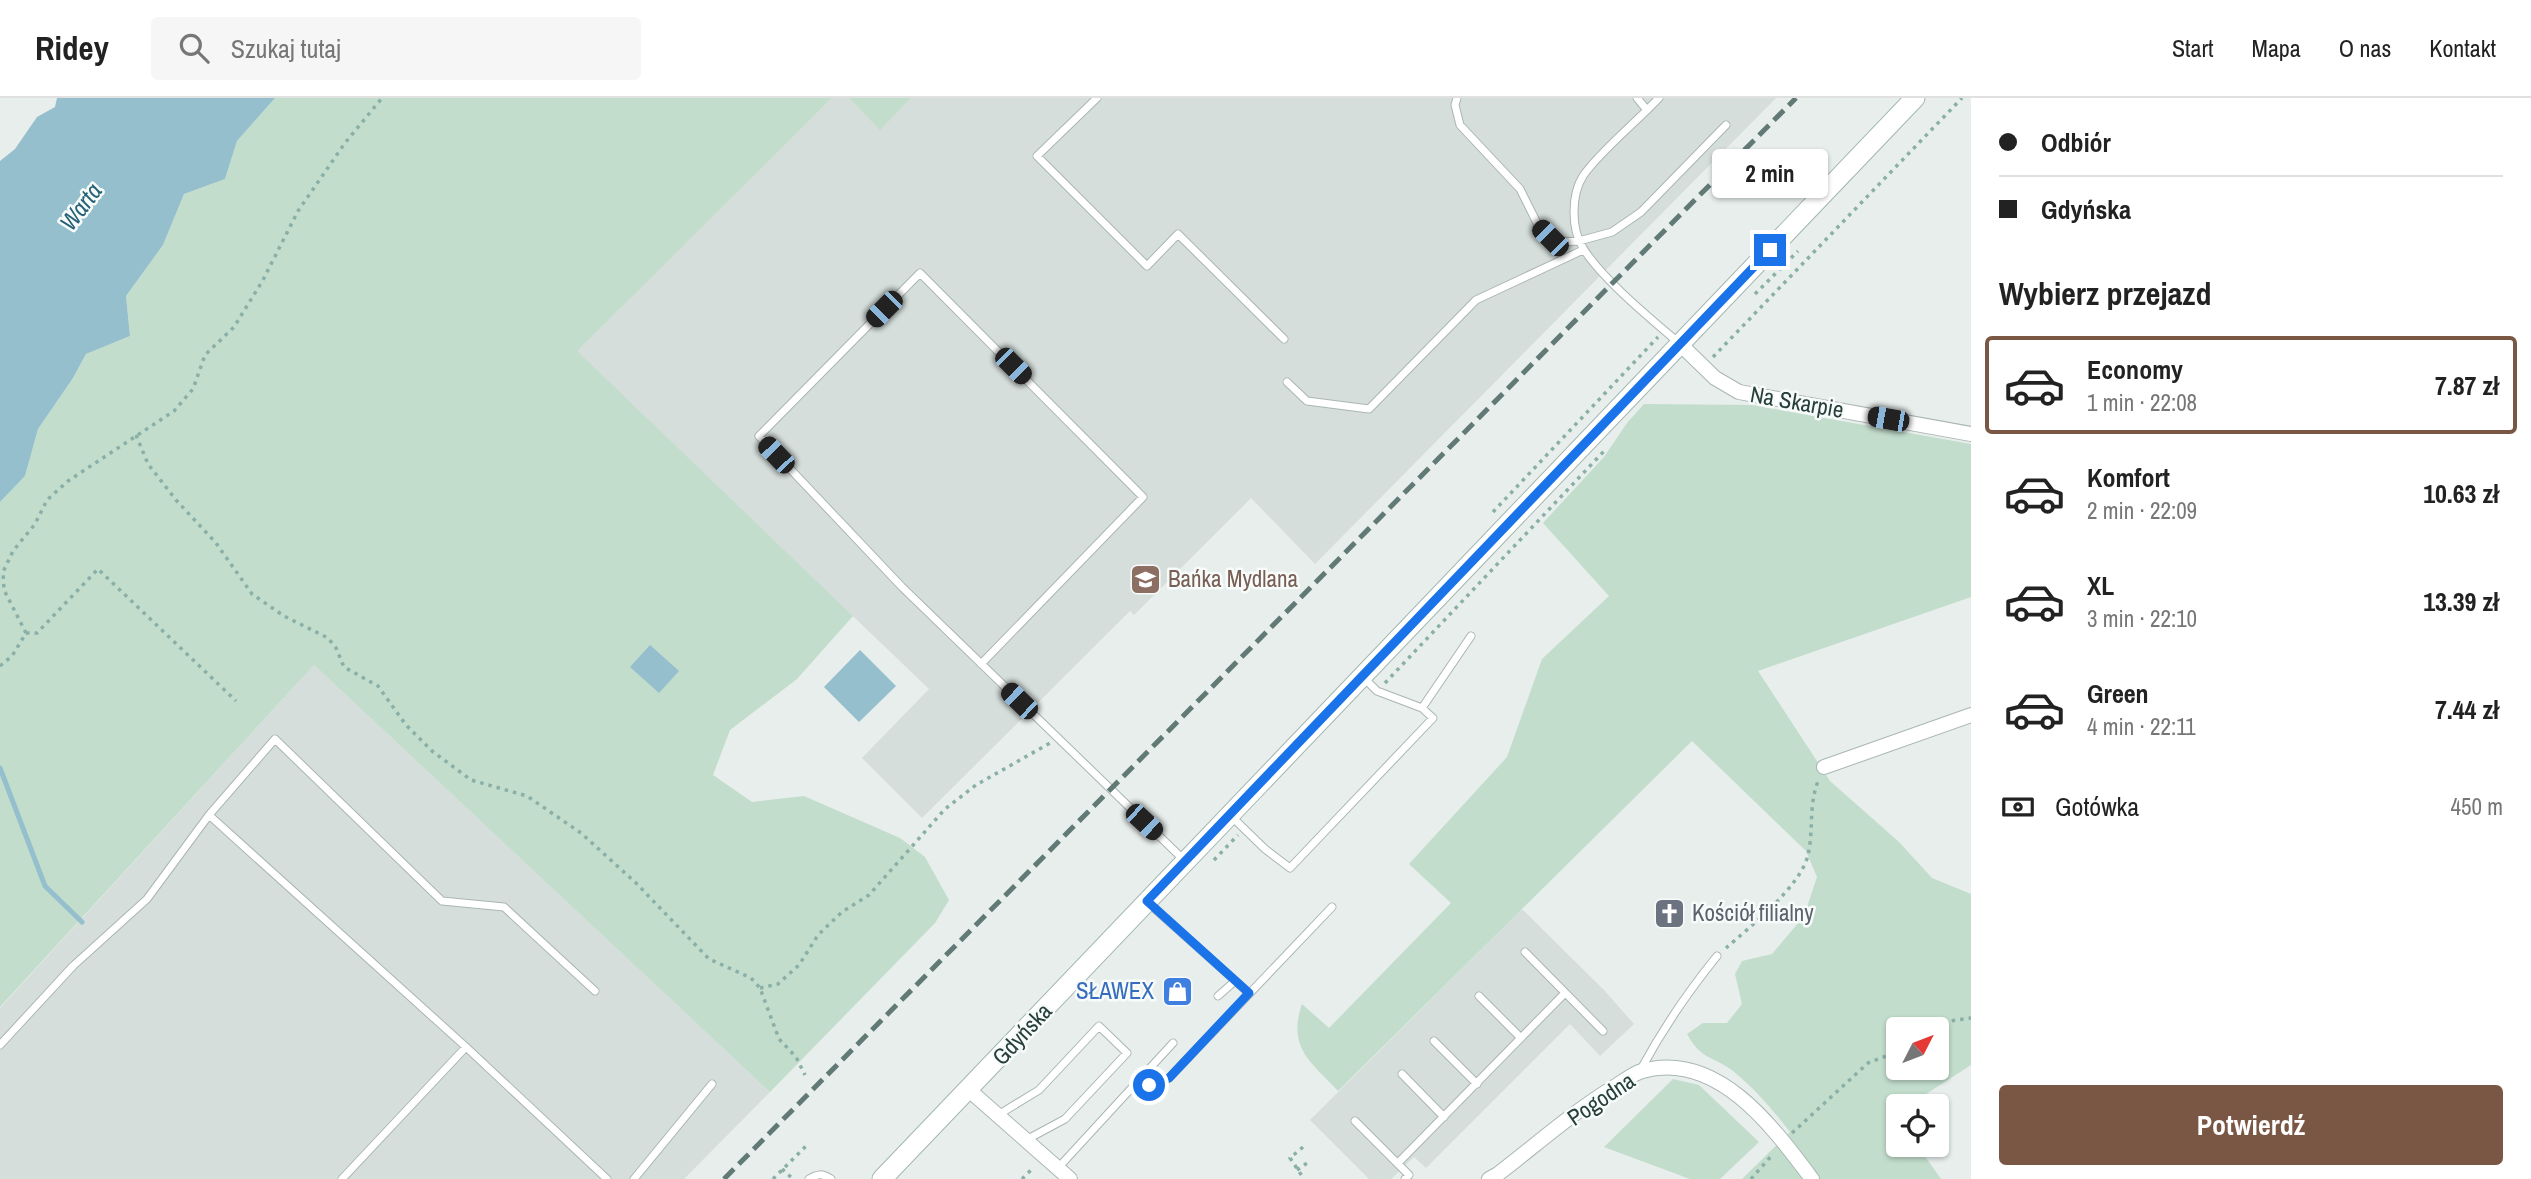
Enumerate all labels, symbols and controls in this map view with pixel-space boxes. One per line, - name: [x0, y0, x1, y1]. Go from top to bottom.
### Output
- search box: [151, 17, 641, 80]
- text: Ridey: [35, 26, 109, 70]
- icon: search: [175, 29, 213, 67]
- text: Szukaj tutaj: [231, 31, 341, 66]
- text: Start: [2172, 32, 2214, 64]
- text: Mapa: [2252, 32, 2301, 64]
- text: O nas: [2339, 32, 2391, 64]
- text: Kontakt: [2429, 32, 2496, 64]
- text: Odbiór: [2041, 125, 2111, 160]
- callout: 2 min: [1712, 149, 1828, 198]
- text: 2 min: [1745, 158, 1795, 189]
- water label: Warta: [52, 176, 109, 237]
- text: Gdyńska: [2041, 192, 2131, 227]
- car: [1528, 216, 1573, 260]
- route end: [1754, 234, 1786, 266]
- text: Wybierz przejazd: [1999, 272, 2211, 315]
- car: [862, 287, 907, 331]
- car: [991, 344, 1036, 388]
- text: Economy: [2087, 352, 2183, 387]
- icon: car: [2003, 354, 2066, 417]
- text: 7.87 zł: [2435, 368, 2499, 403]
- street label: Na Skarpie: [1748, 378, 1846, 425]
- text: 1 min · 22:08: [2087, 387, 2197, 418]
- car: [1866, 405, 1911, 433]
- car: [754, 433, 799, 477]
- text: Komfort: [2087, 460, 2170, 495]
- icon: car: [2003, 462, 2066, 525]
- text: 10.63 zł: [2423, 476, 2499, 511]
- text: 2 min · 22:09: [2087, 495, 2197, 526]
- school or university icon: Bańka Mydlana: [1128, 562, 1162, 596]
- place label: Bańka Mydlana: [1168, 563, 1299, 594]
- text: XL: [2087, 568, 2114, 603]
- icon: car: [2003, 570, 2066, 633]
- text: 13.39 zł: [2423, 584, 2499, 619]
- text: 3 min · 22:10: [2087, 603, 2197, 634]
- text: Green: [2087, 676, 2149, 711]
- icon: car: [2003, 678, 2066, 741]
- car: [997, 679, 1042, 723]
- text: 7.44 zł: [2435, 692, 2499, 727]
- text: 4 min · 22:11: [2087, 711, 2196, 742]
- icon: cash: [1999, 788, 2037, 826]
- text: Gotówka: [2055, 789, 2139, 824]
- text: 450 m: [2451, 791, 2503, 822]
- car: [1122, 800, 1167, 844]
- church icon: Kościół filialny: [1652, 896, 1686, 930]
- place label: Kościół filialny: [1692, 897, 1814, 928]
- shop icon: SŁAWEX: [1160, 974, 1194, 1008]
- place label: SŁAWEX: [1076, 975, 1154, 1006]
- street label: Gdyńska: [985, 996, 1059, 1071]
- north arrow: [1886, 1017, 1950, 1080]
- map controls: [1886, 1017, 1949, 1157]
- street label: Pogodna: [1561, 1064, 1641, 1133]
- route start: [1133, 1069, 1165, 1101]
- button: Potwierdź: [1999, 1085, 2503, 1165]
- button: locate: [1886, 1094, 1949, 1157]

